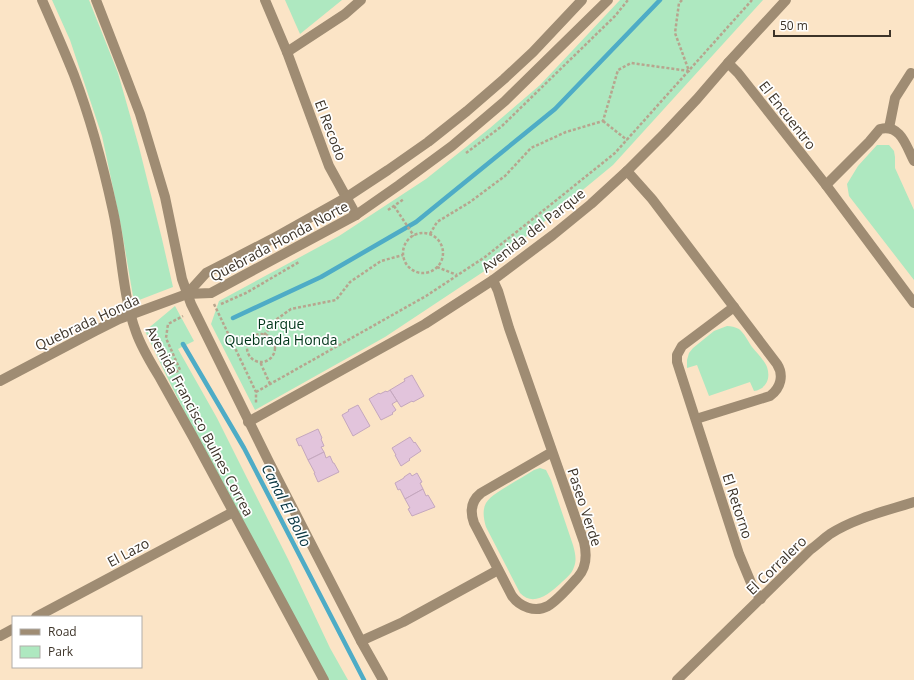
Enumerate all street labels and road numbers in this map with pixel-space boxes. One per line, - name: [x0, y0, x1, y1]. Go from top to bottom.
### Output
- street label: El Encuentro: [755, 77, 821, 153]
- street label: El Recodo: [311, 97, 351, 163]
- street label: Avenida del Parque: [477, 184, 589, 276]
- street label: Quebrada Honda Norte: [206, 196, 352, 286]
- street label: Quebrada Honda: [32, 289, 142, 355]
- street label: Avenida Francisco Bulnes Correa: [142, 322, 258, 520]
- street label: Paseo Verde: [563, 465, 607, 549]
- street label: El Retorno: [719, 471, 757, 541]
- street label: El Corralero: [742, 531, 810, 599]
- street label: El Lazo: [104, 533, 152, 571]

